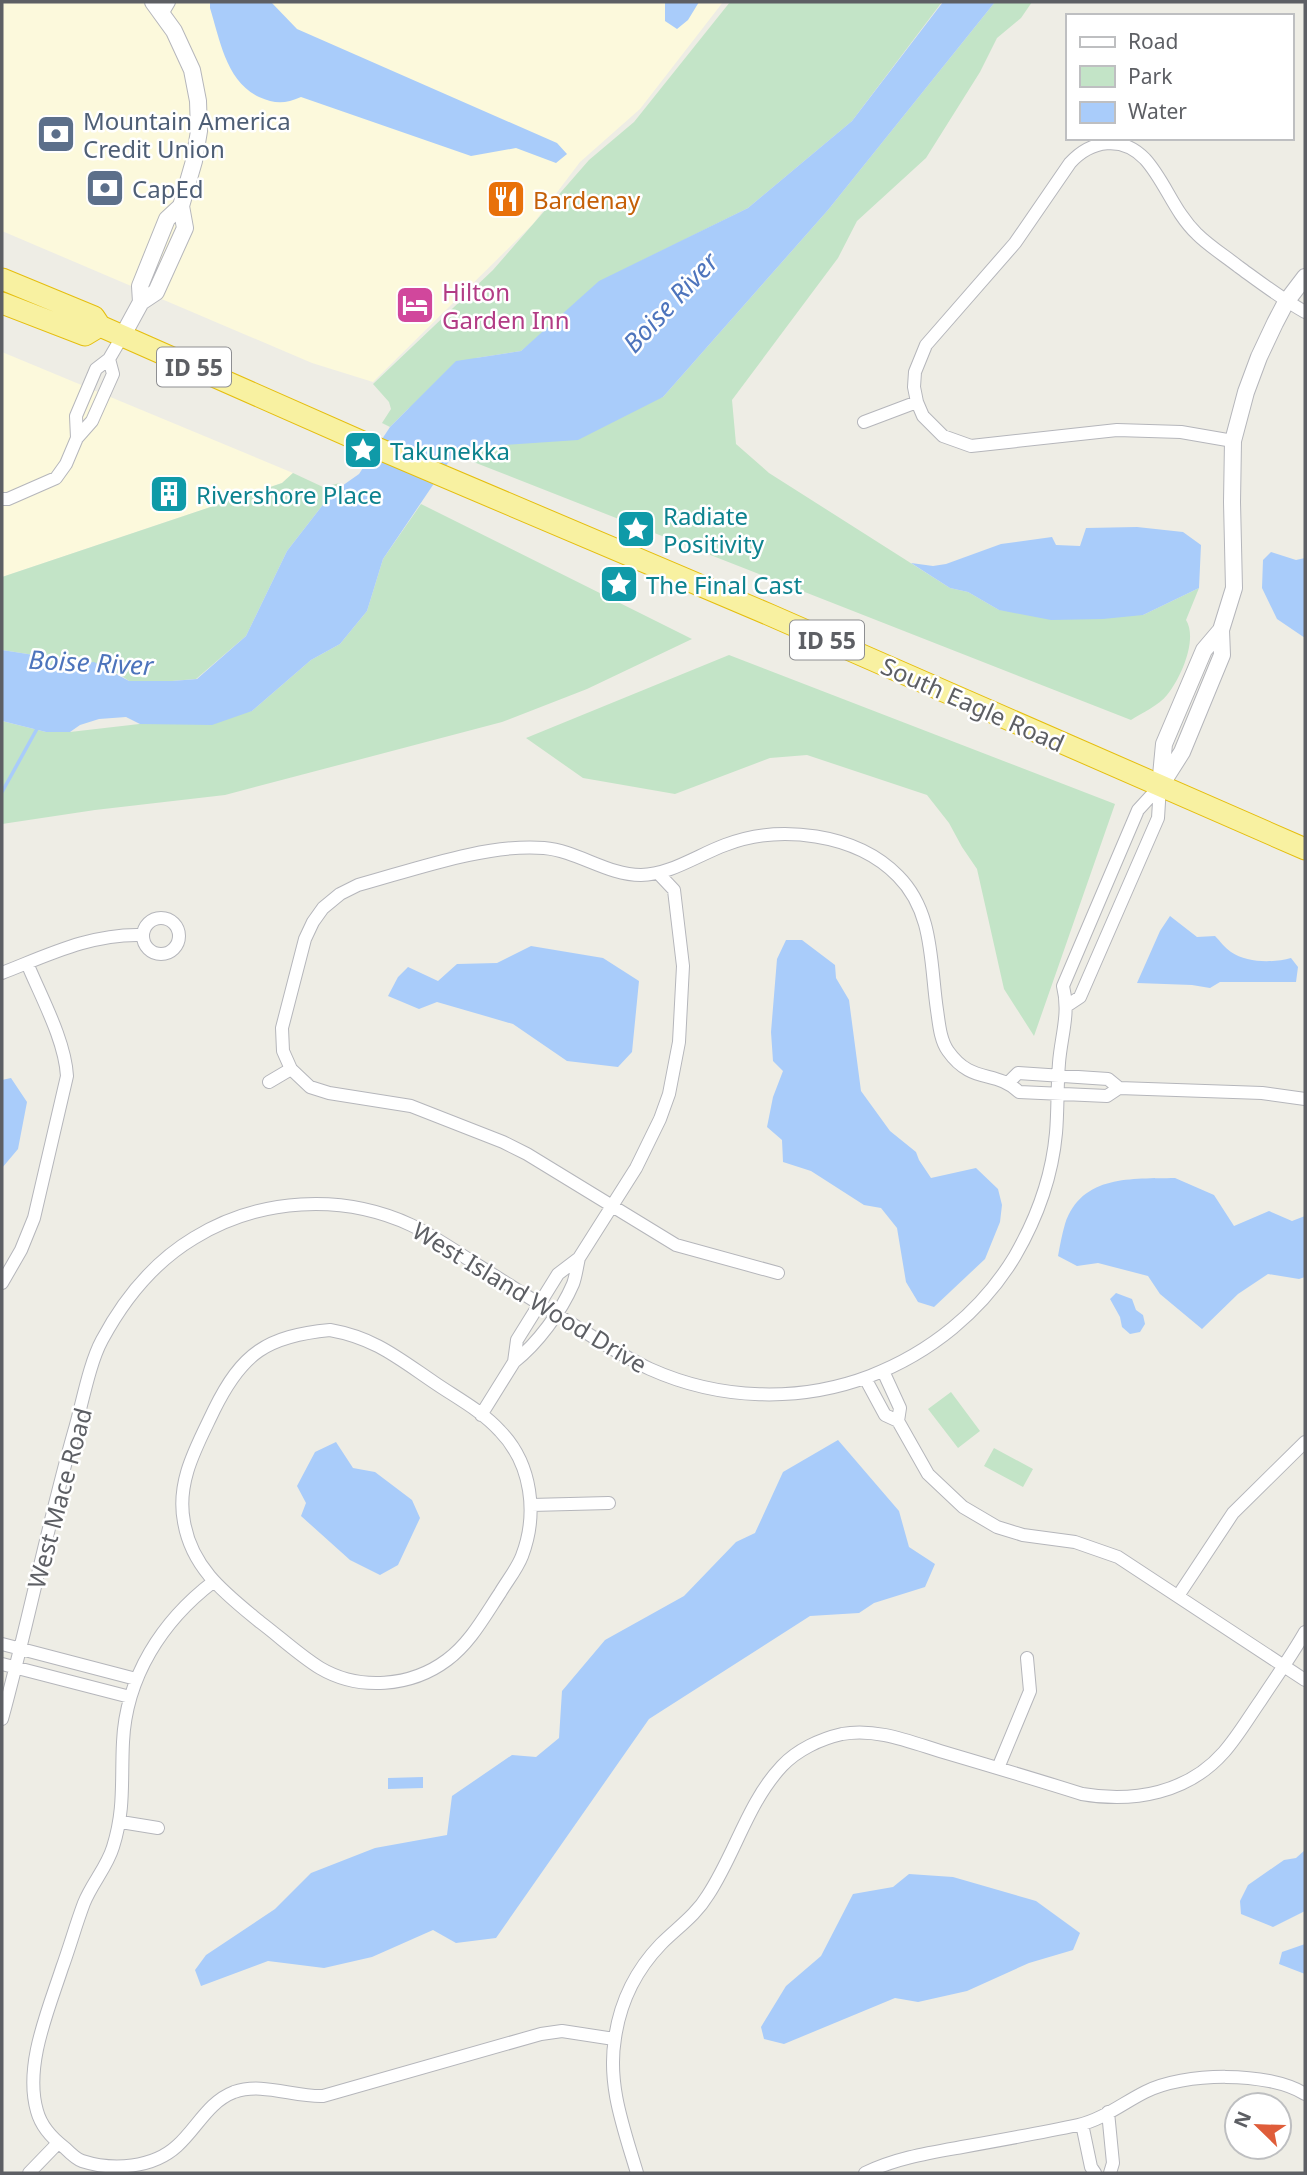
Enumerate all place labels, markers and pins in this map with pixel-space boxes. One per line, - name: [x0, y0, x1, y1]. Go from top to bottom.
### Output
- place label: Mountain America Credit Union: [83, 104, 291, 165]
- bank icon: Mountain America Credit Union: [35, 113, 77, 155]
- bank icon: CapEd: [84, 167, 126, 209]
- place label: CapEd: [132, 172, 204, 205]
- restaurant icon: Bardenay: [485, 178, 527, 220]
- place label: Bardenay: [533, 183, 641, 216]
- place label: Hilton Garden Inn: [442, 275, 570, 336]
- hotel icon: Hilton Garden Inn: [394, 284, 436, 326]
- place icon: Takunekka: [342, 429, 384, 471]
- place label: Takunekka: [390, 434, 510, 467]
- building icon: Rivershore Place: [148, 473, 190, 515]
- place label: Rivershore Place: [196, 478, 382, 511]
- place label: Radiate Positivity: [663, 499, 765, 560]
- place icon: Radiate Positivity: [615, 508, 657, 550]
- place icon: The Final Cast: [598, 563, 640, 605]
- place label: The Final Cast: [646, 568, 802, 601]

